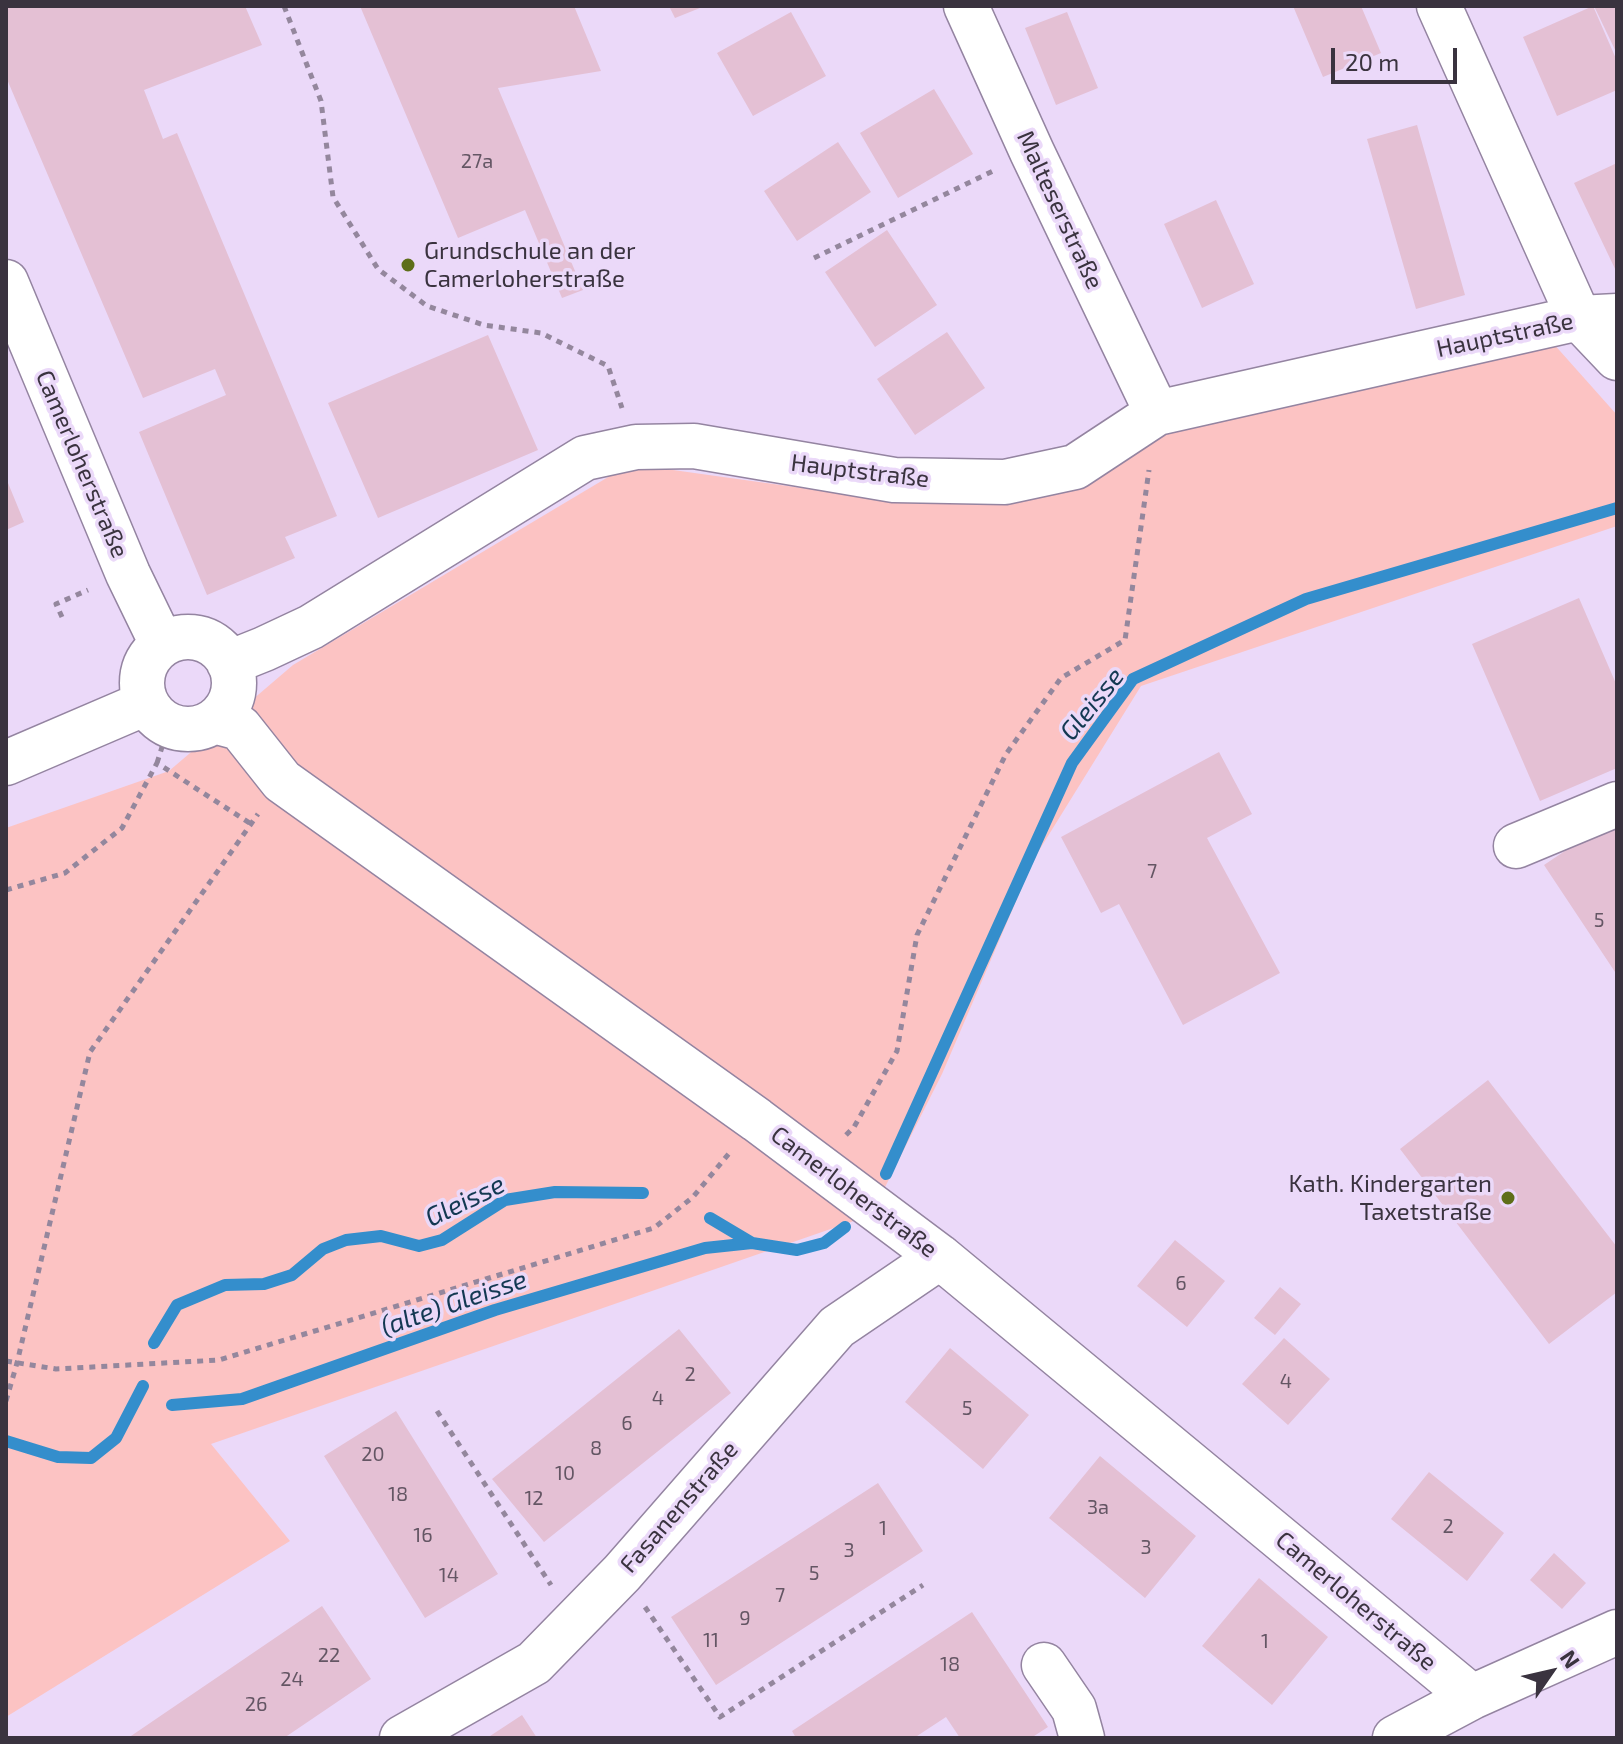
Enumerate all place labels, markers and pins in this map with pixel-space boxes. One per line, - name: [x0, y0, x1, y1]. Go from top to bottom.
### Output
- place label: Grundschule an der Camerloherstraße: [424, 237, 636, 293]
- marker: Grundschule an der Camerloherstraße: [399, 256, 417, 274]
- place label: Kath. Kindergarten Taxetstraße: [1288, 1170, 1492, 1226]
- marker: Kath. Kindergarten Taxetstraße: [1499, 1189, 1517, 1207]

